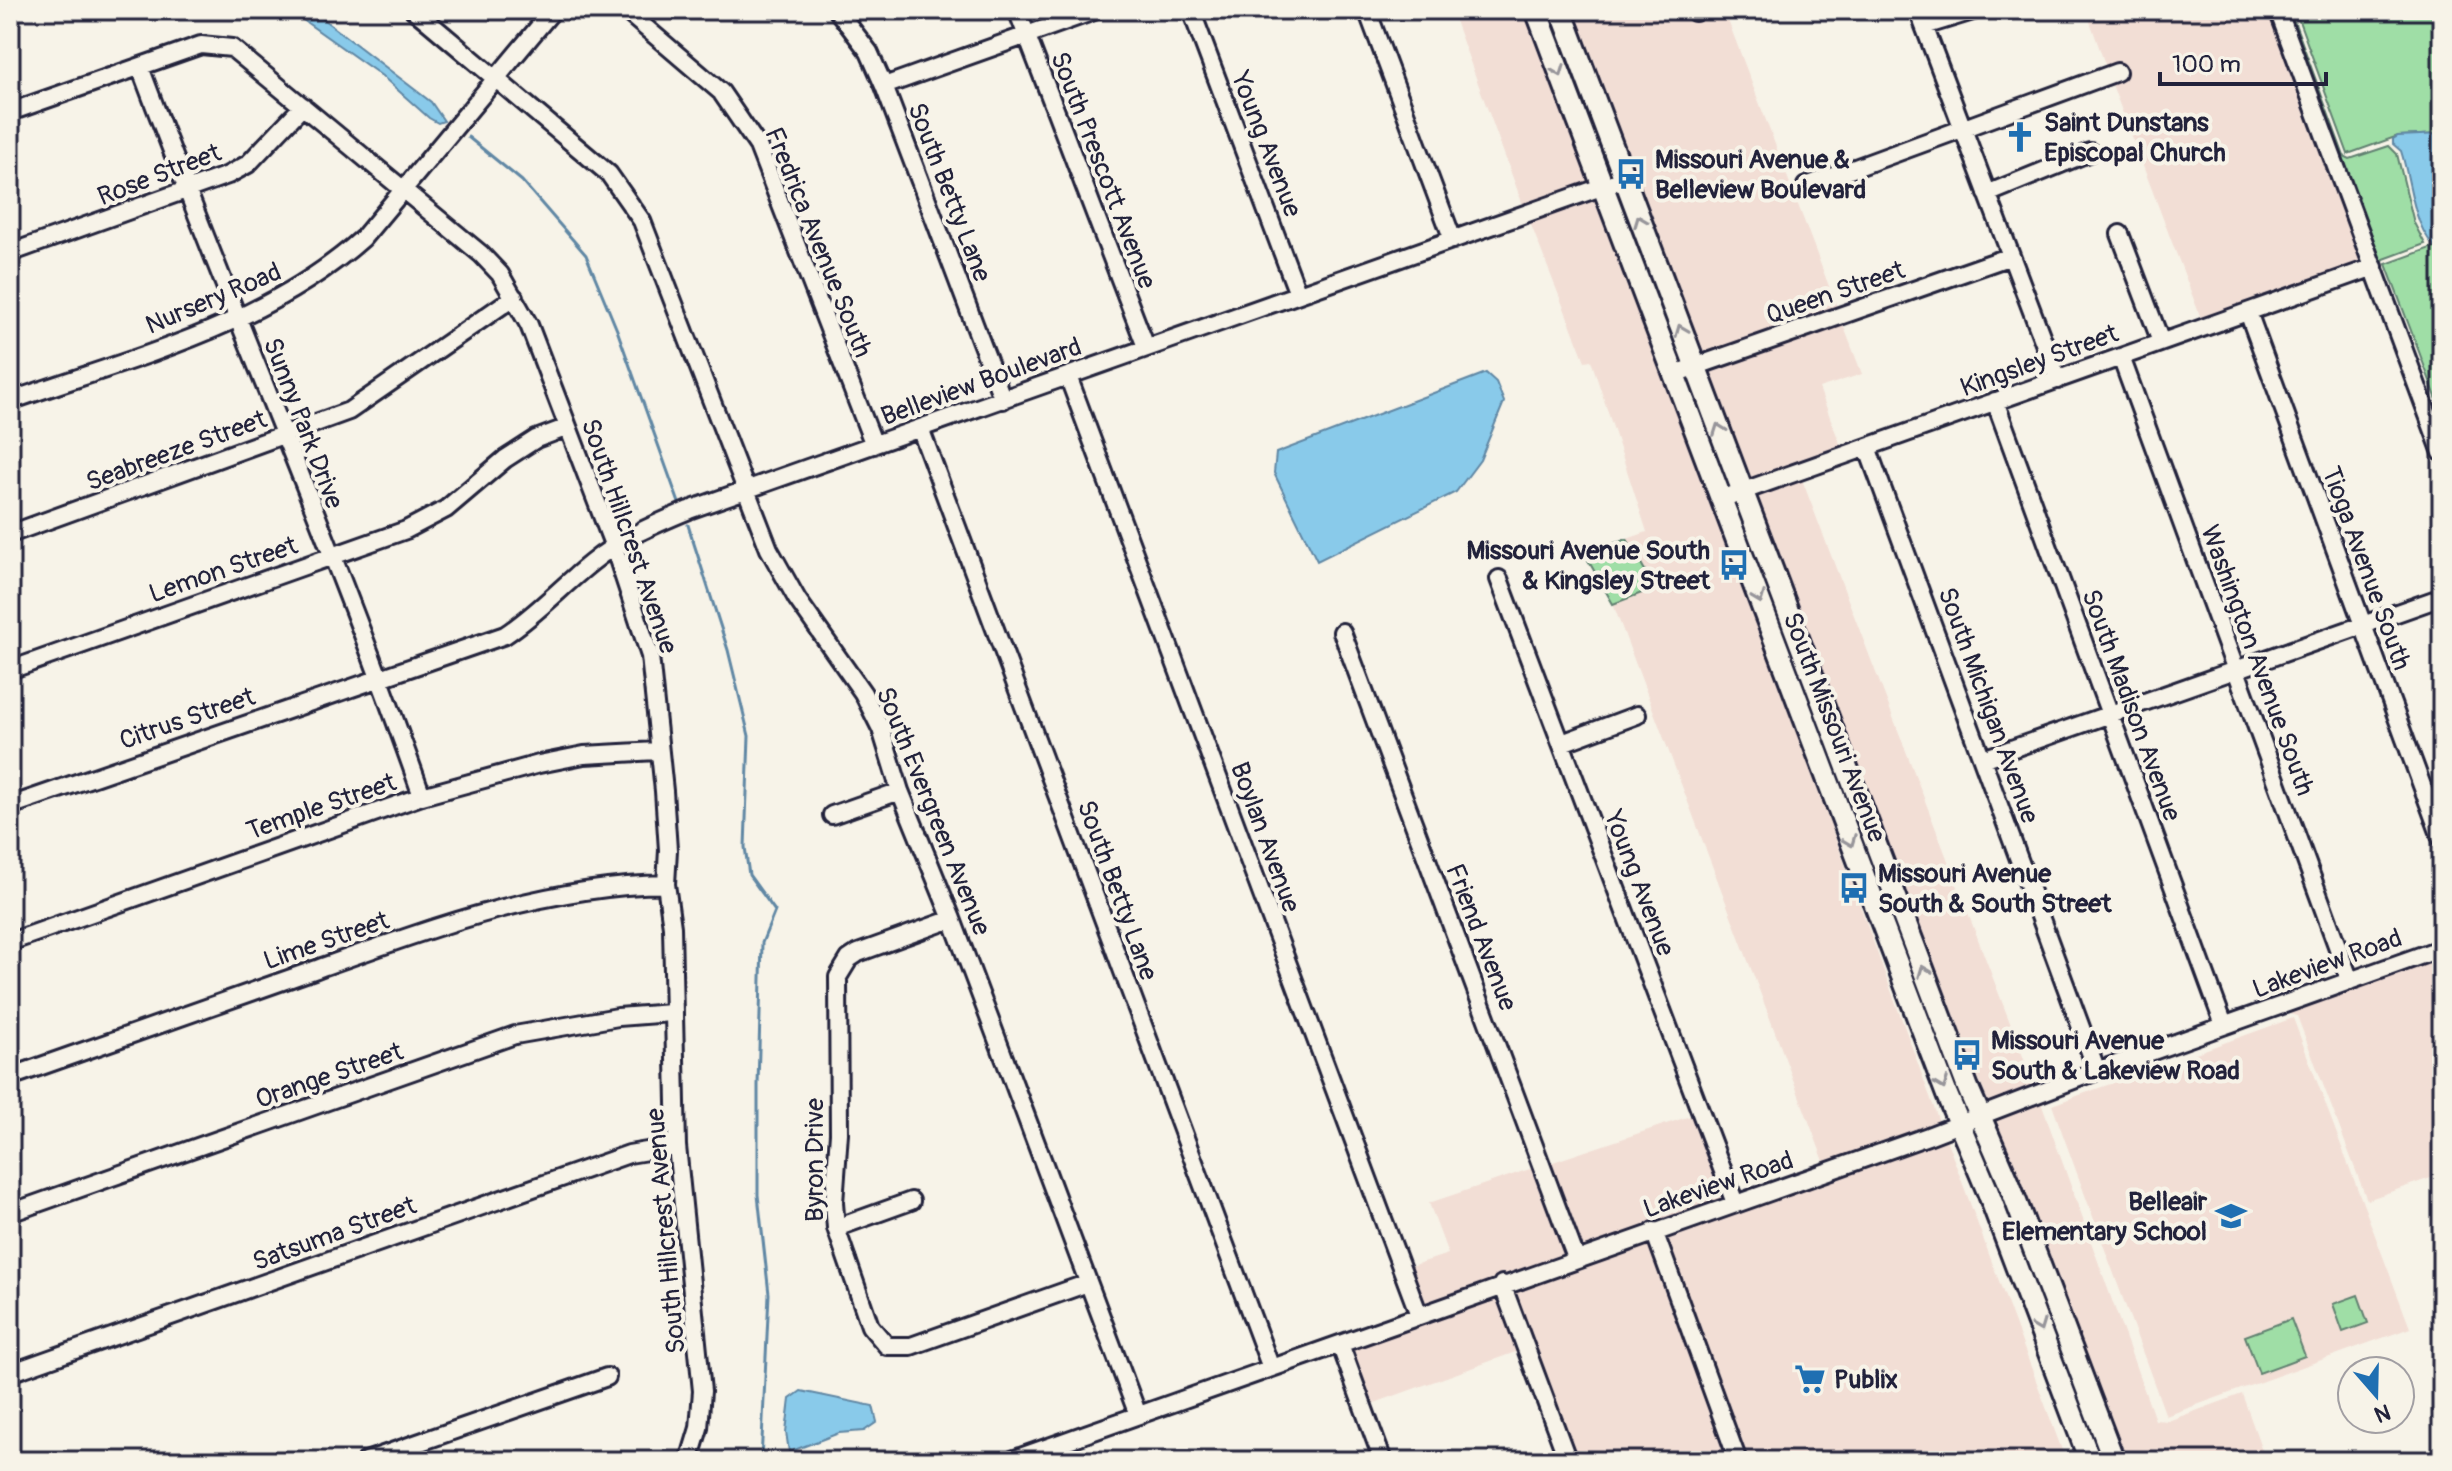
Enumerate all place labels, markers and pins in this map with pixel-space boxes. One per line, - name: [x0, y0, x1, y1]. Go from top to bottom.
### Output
- place label: Saint Dunstans Episcopal Church: [2044, 107, 2226, 169]
- church icon: Saint Dunstans Episcopal Church: [2003, 120, 2037, 154]
- place label: Missouri Avenue & Belleview Boulevard: [1655, 144, 1866, 206]
- bus stop icon: Missouri Avenue & Belleview Boulevard: [1614, 157, 1648, 191]
- place label: Missouri Avenue South & Kingsley Street: [1466, 535, 1711, 597]
- bus stop icon: Missouri Avenue South & Kingsley Street: [1717, 548, 1751, 582]
- place label: Missouri Avenue South & South Street: [1878, 858, 2112, 920]
- bus stop icon: Missouri Avenue South & South Street: [1837, 871, 1871, 905]
- place label: Missouri Avenue South & Lakeview Road: [1991, 1025, 2240, 1087]
- bus stop icon: Missouri Avenue South & Lakeview Road: [1950, 1038, 1984, 1072]
- place label: Belleair Elementary School: [2002, 1186, 2208, 1248]
- school or university icon: Belleair Elementary School: [2214, 1199, 2248, 1233]
- supermarket icon: Publix: [1793, 1362, 1827, 1396]
- place label: Publix: [1834, 1364, 1898, 1396]

